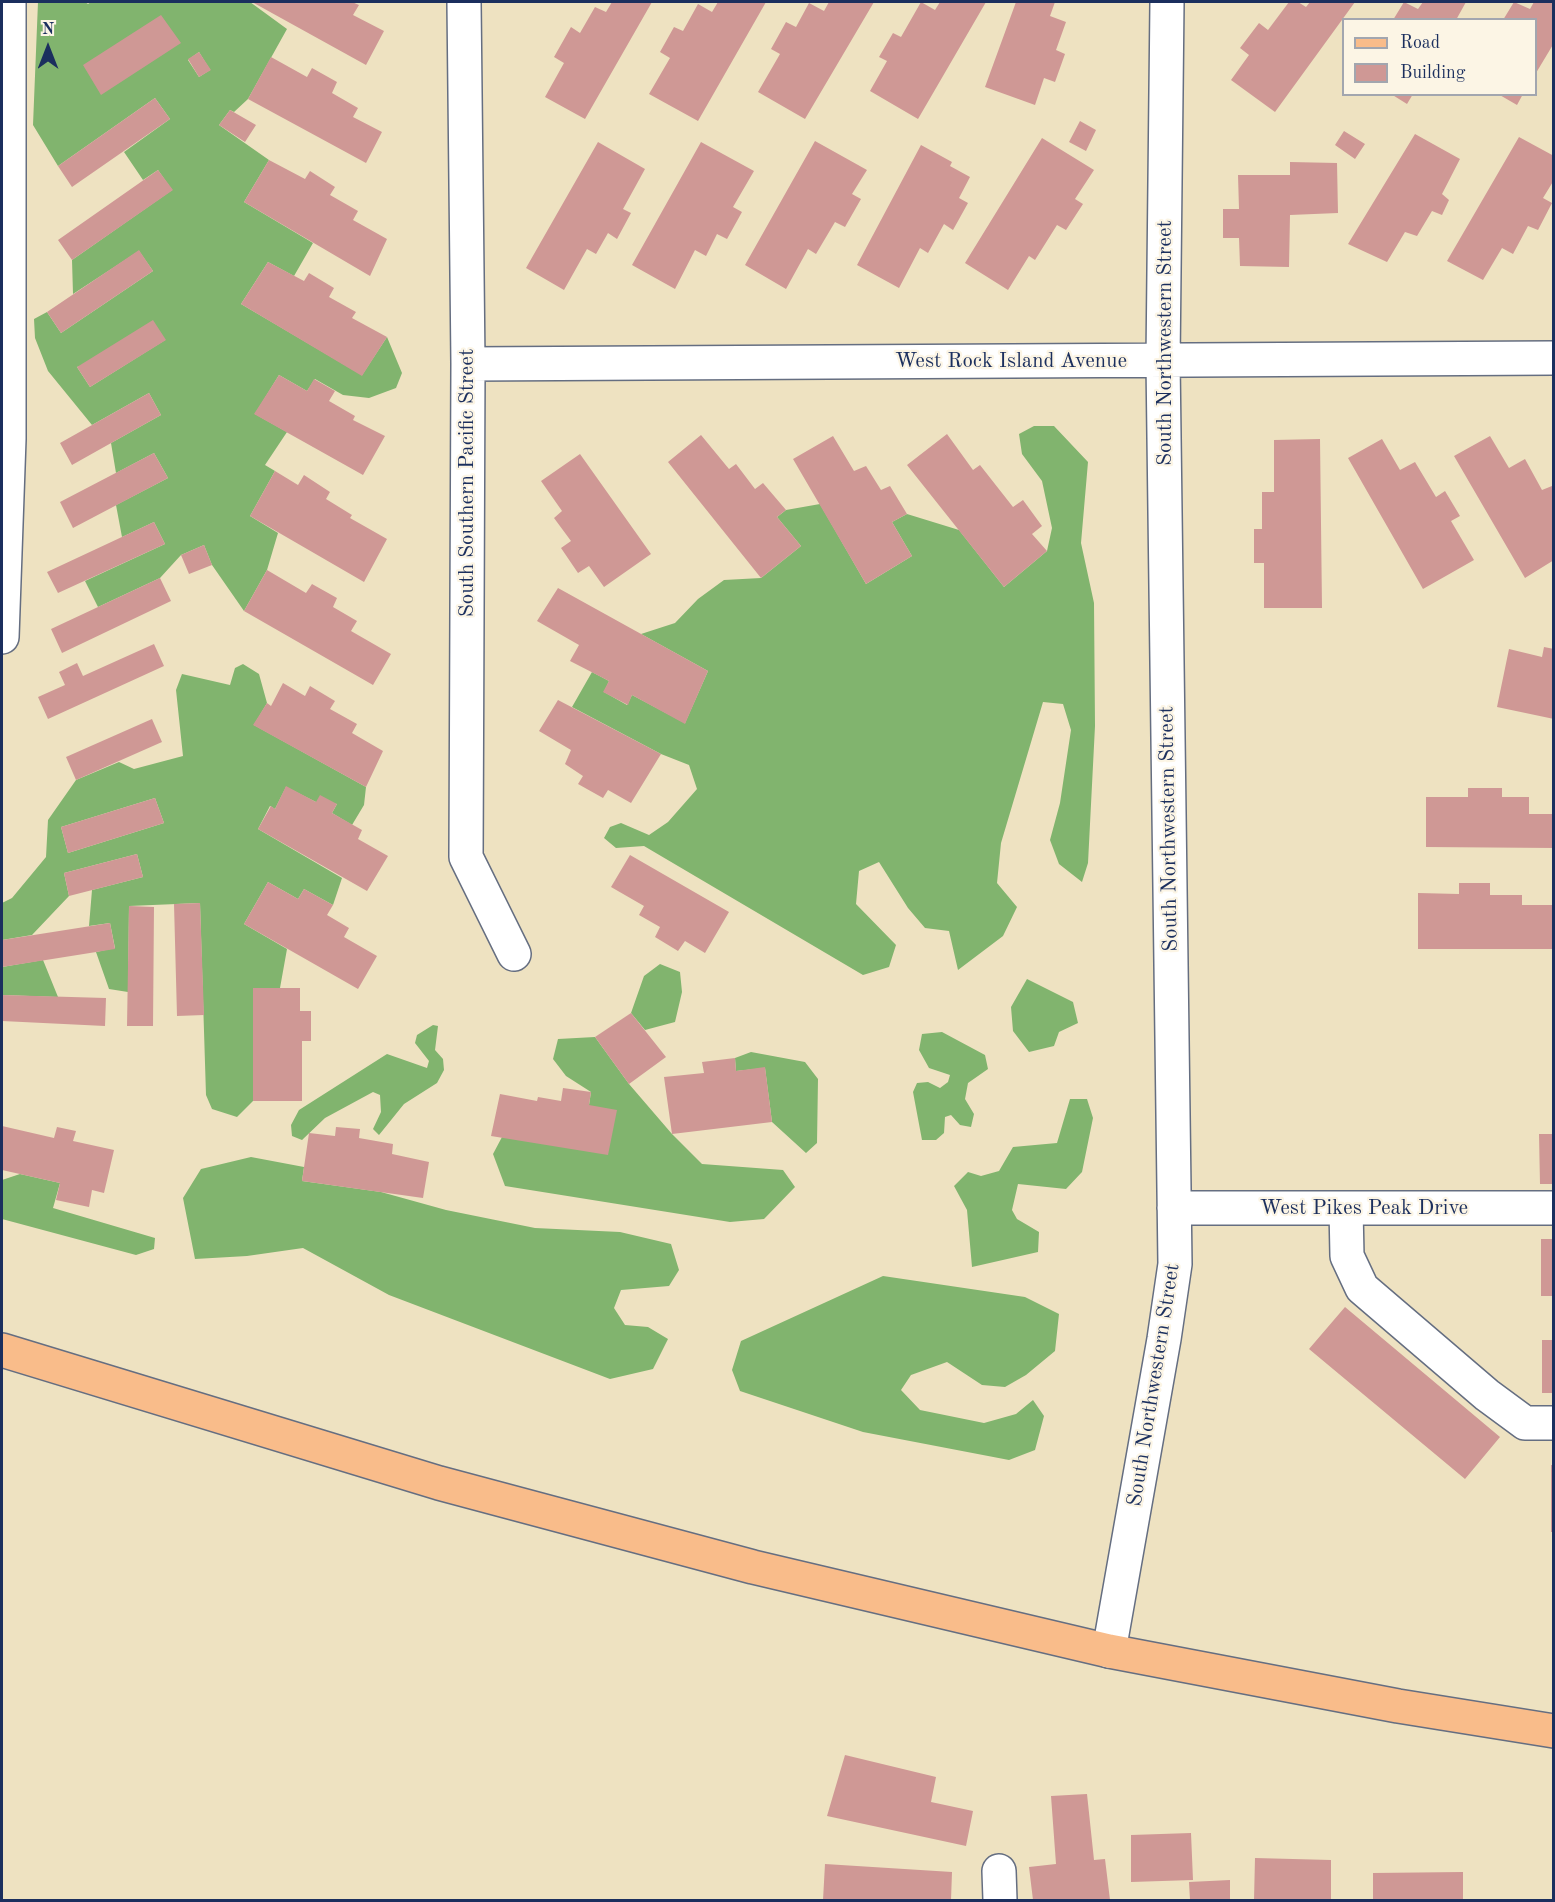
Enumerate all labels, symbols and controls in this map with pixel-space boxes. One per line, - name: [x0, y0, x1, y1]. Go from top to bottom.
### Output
- north arrow: [18, 18, 78, 78]
- legend: [1342, 18, 1537, 96]
- text: N: [42, 22, 54, 38]
- text: Road: [1400, 34, 1440, 52]
- text: Building: [1400, 64, 1465, 82]
- street label: South Northwestern Street: [1152, 220, 1178, 466]
- street label: West Rock Island Avenue: [895, 348, 1127, 374]
- street label: South Southern Pacific Street: [454, 349, 480, 617]
- street label: South Northwestern Street: [1154, 706, 1184, 952]
- street label: West Pikes Peak Drive: [1260, 1195, 1468, 1221]
- street label: South Northwestern Street: [1122, 1262, 1186, 1508]

